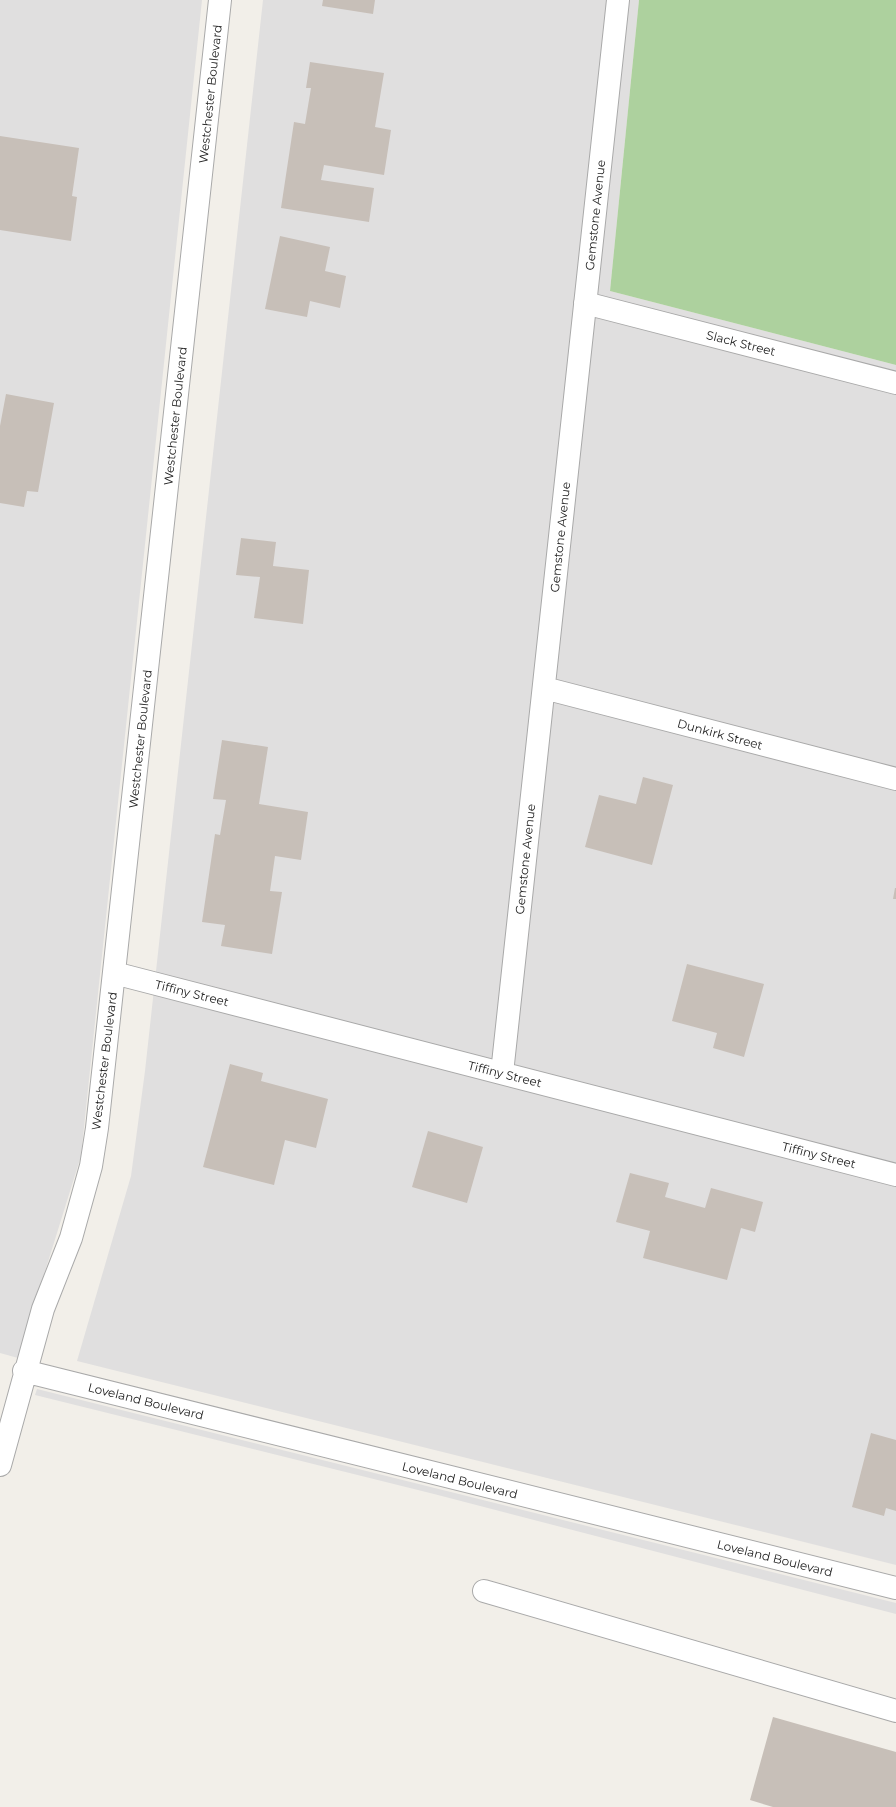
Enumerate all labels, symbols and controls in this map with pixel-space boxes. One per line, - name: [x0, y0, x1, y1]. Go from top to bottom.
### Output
- street label: Westchester Boulevard: [195, 24, 225, 164]
- street label: Gemstone Avenue: [582, 159, 608, 271]
- street label: Slack Street: [705, 327, 777, 359]
- street label: Westchester Boulevard: [160, 346, 190, 486]
- street label: Gemstone Avenue: [547, 481, 573, 593]
- street label: Westchester Boulevard: [125, 669, 155, 809]
- street label: Dunkirk Street: [676, 715, 764, 753]
- street label: Gemstone Avenue: [512, 803, 538, 915]
- street label: Tiffiny Street: [154, 977, 230, 1009]
- street label: Westchester Boulevard: [88, 991, 120, 1131]
- street label: Tiffiny Street: [467, 1058, 543, 1090]
- street label: Tiffiny Street: [781, 1139, 857, 1171]
- street label: Loveland Boulevard: [87, 1379, 205, 1423]
- street label: Loveland Boulevard: [401, 1458, 519, 1502]
- street label: Loveland Boulevard: [716, 1536, 834, 1580]

